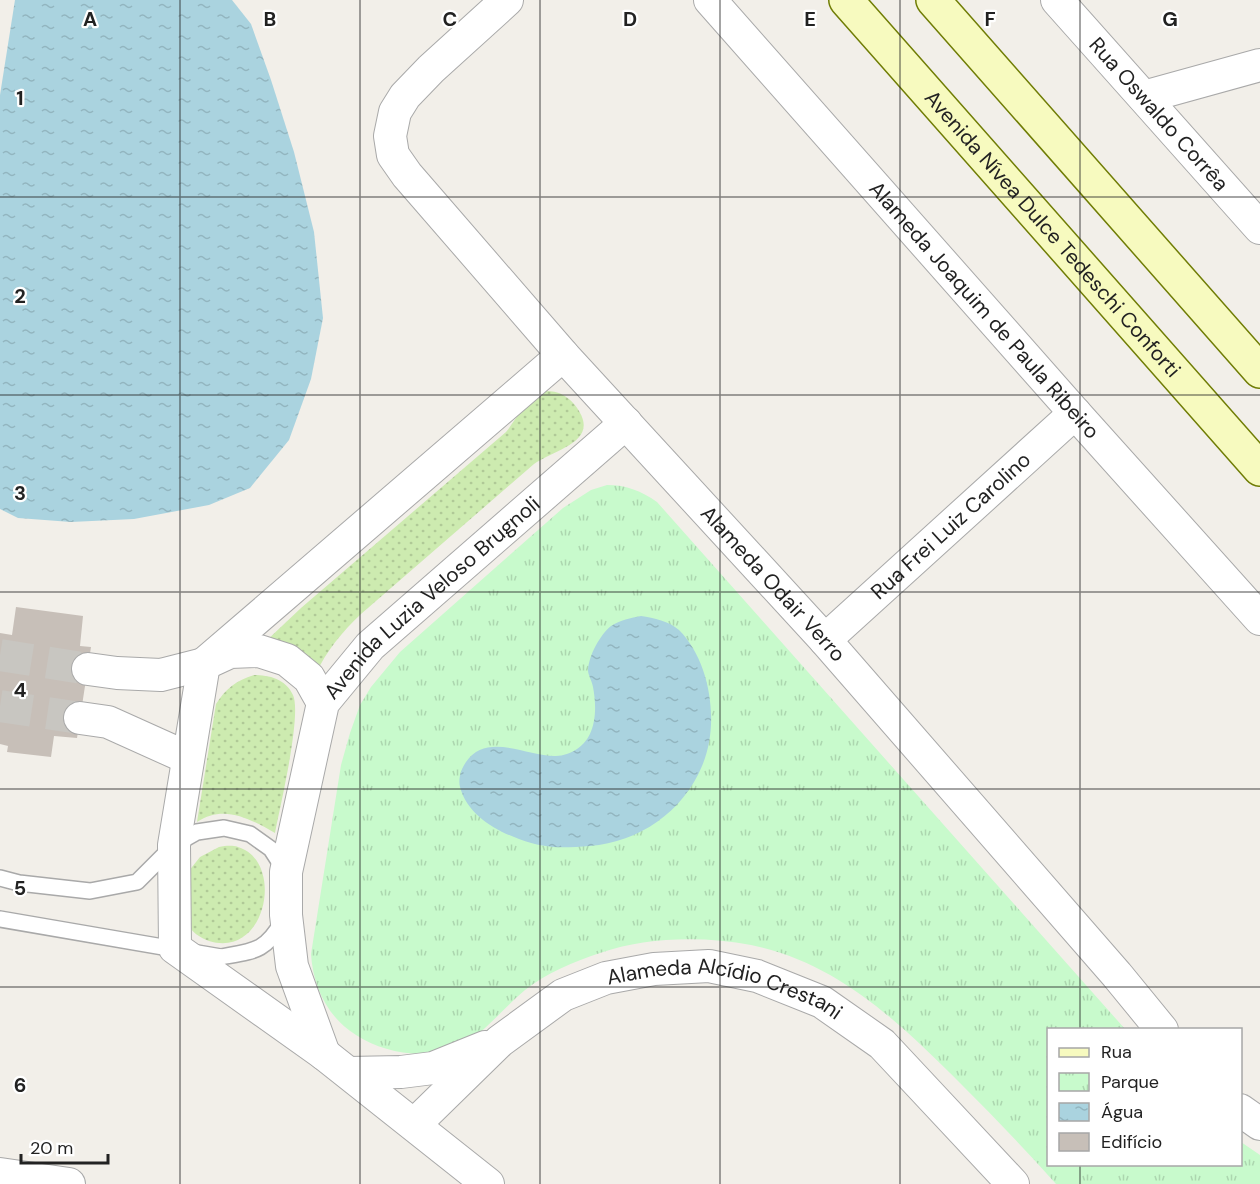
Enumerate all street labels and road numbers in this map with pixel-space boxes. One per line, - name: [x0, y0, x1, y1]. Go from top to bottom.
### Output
- street label: Rua Oswaldo Corrêa: [1083, 31, 1235, 197]
- street label: Avenida Nívea Dulce Tedeschi Conforti: [918, 84, 1187, 383]
- street label: Alameda Joaquim de Paula Ribeiro: [863, 175, 1106, 445]
- street label: Rua Frei Luiz Carolino: [865, 446, 1037, 606]
- street label: Avenida Luzia Veloso Brugnoli: [318, 490, 546, 705]
- street label: Alameda Odair Verro: [694, 500, 852, 668]
- street label: Alameda Alcídio Crestani: [604, 952, 848, 1026]

